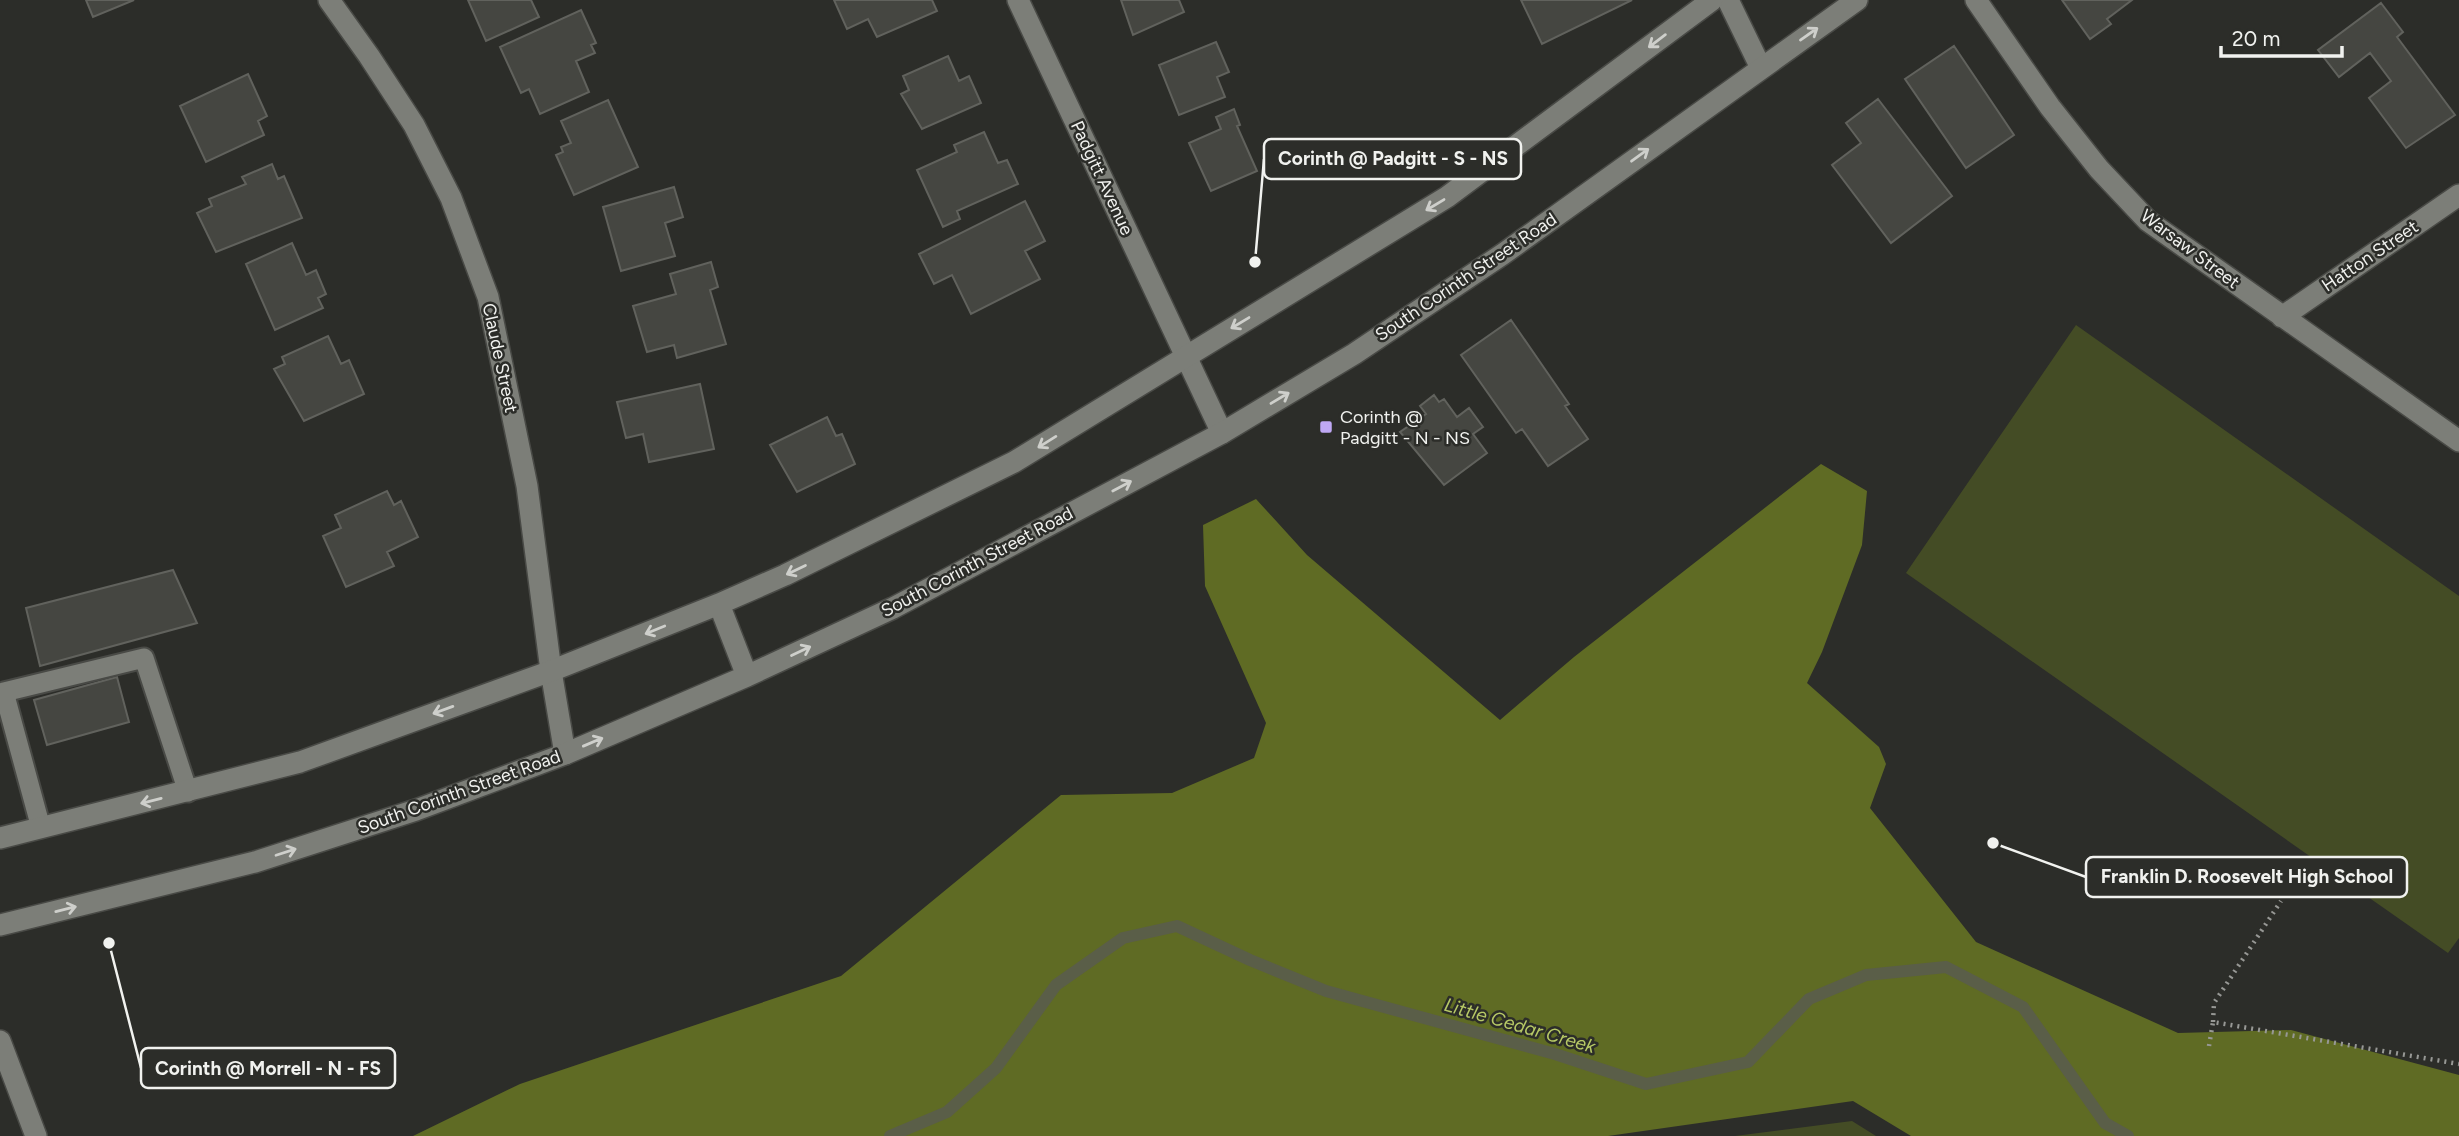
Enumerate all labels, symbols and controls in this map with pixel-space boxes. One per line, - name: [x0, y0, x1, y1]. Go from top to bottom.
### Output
- scale bar: [2221, 14, 2342, 58]
- text: 20 m: [2232, 26, 2280, 51]
- one-way arrow: [1799, 27, 1818, 41]
- one-way arrow: [1648, 33, 1667, 48]
- street label: Padgitt Avenue: [1066, 117, 1138, 239]
- callout: Corinth @ Padgitt - S - NS: [1264, 139, 1521, 179]
- text: Corinth @ Padgitt - S - NS: [1278, 147, 1508, 170]
- one-way arrow: [1630, 148, 1649, 162]
- one-way arrow: [1425, 198, 1445, 212]
- street label: Warsaw Street: [2136, 205, 2244, 293]
- street label: South Corinth Street Road: [1371, 208, 1561, 346]
- street label: Hatton Street: [2318, 216, 2423, 296]
- street label: Claude Street: [478, 301, 522, 415]
- one-way arrow: [1231, 316, 1251, 330]
- one-way arrow: [1270, 390, 1290, 404]
- place label: Corinth @ Padgitt - N - NS: [1340, 406, 1470, 449]
- marker: Corinth @ Padgitt - N - NS: [1318, 419, 1334, 435]
- one-way arrow: [1037, 436, 1057, 450]
- one-way arrow: [1111, 479, 1131, 493]
- street label: South Corinth Street Road: [877, 502, 1077, 622]
- one-way arrow: [786, 564, 807, 577]
- one-way arrow: [645, 624, 667, 637]
- one-way arrow: [790, 644, 811, 657]
- one-way arrow: [432, 705, 454, 718]
- one-way arrow: [581, 735, 603, 748]
- street label: South Corinth Street Road: [355, 745, 563, 839]
- one-way arrow: [140, 795, 162, 808]
- one-way arrow: [275, 845, 297, 857]
- callout: Franklin D. Roosevelt High School: [2086, 857, 2407, 897]
- text: Franklin D. Roosevelt High School: [2101, 865, 2393, 888]
- one-way arrow: [54, 902, 77, 915]
- water label: Little Cedar Creek: [1442, 993, 1599, 1058]
- callout: Corinth @ Morrell - N - FS: [141, 1048, 395, 1088]
- text: Corinth @ Morrell - N - FS: [155, 1057, 381, 1080]

